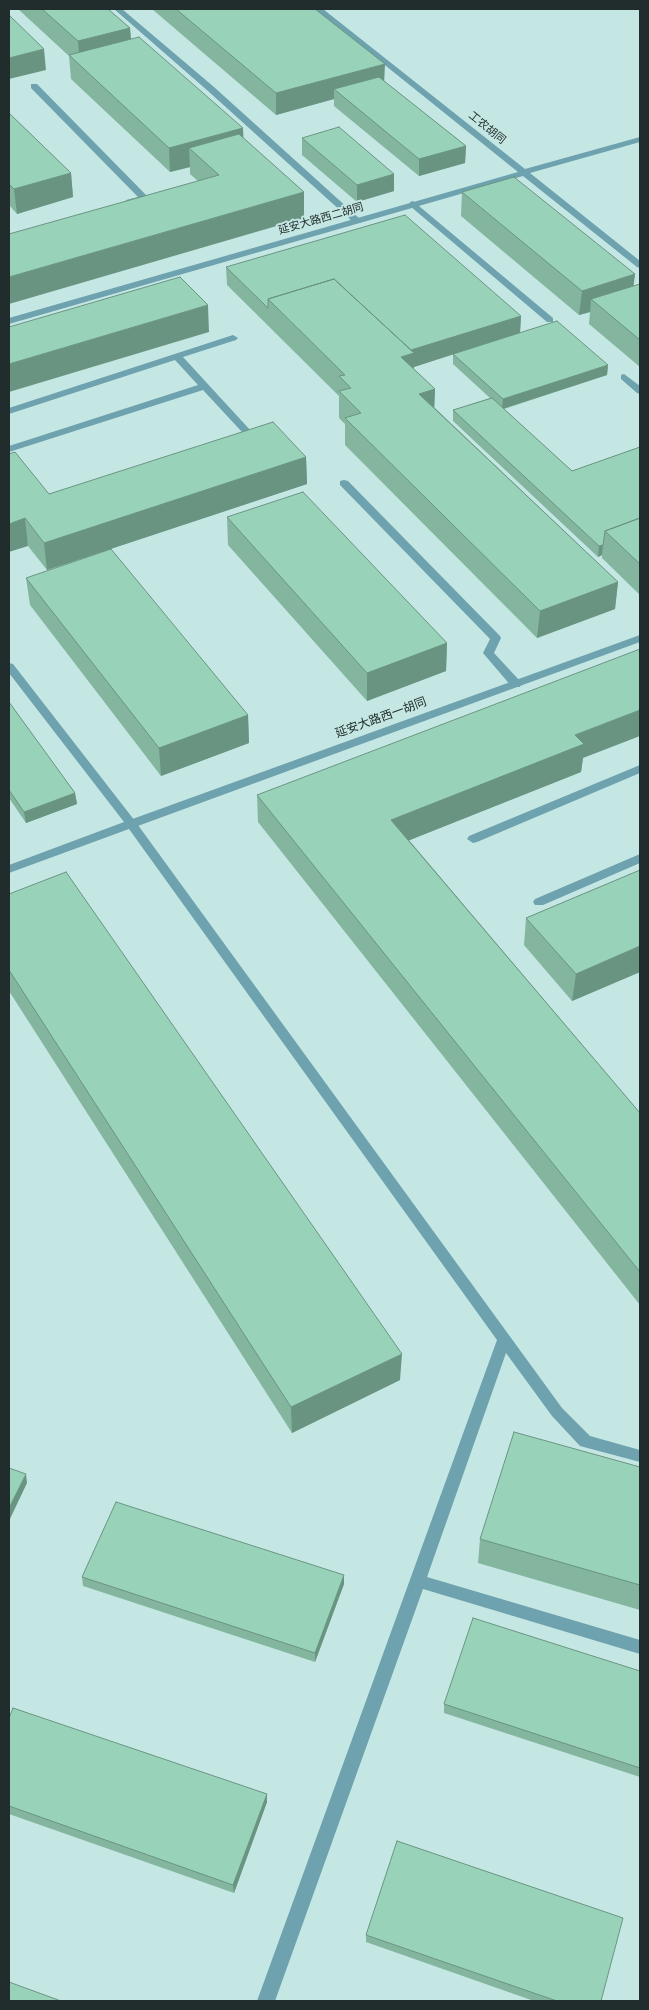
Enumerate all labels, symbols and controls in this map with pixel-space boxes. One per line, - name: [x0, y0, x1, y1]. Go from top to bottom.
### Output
- street label: 工农胡同: [466, 109, 508, 147]
- street label: 延安大路西二胡同: [277, 201, 365, 237]
- street label: 延安大路西一胡同: [333, 695, 429, 741]

